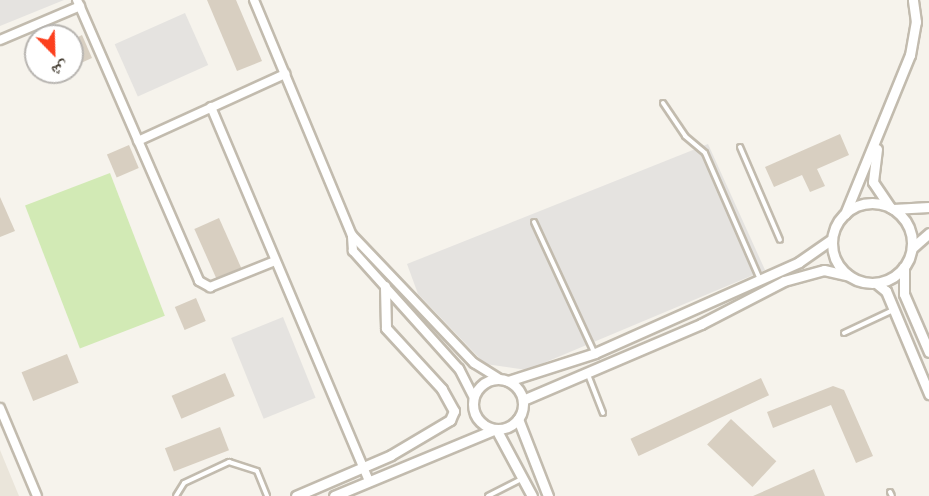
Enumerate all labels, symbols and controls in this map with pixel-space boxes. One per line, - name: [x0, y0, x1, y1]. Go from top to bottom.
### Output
- north arrow: [24, 24, 84, 84]
- text: ش: [49, 57, 72, 81]

